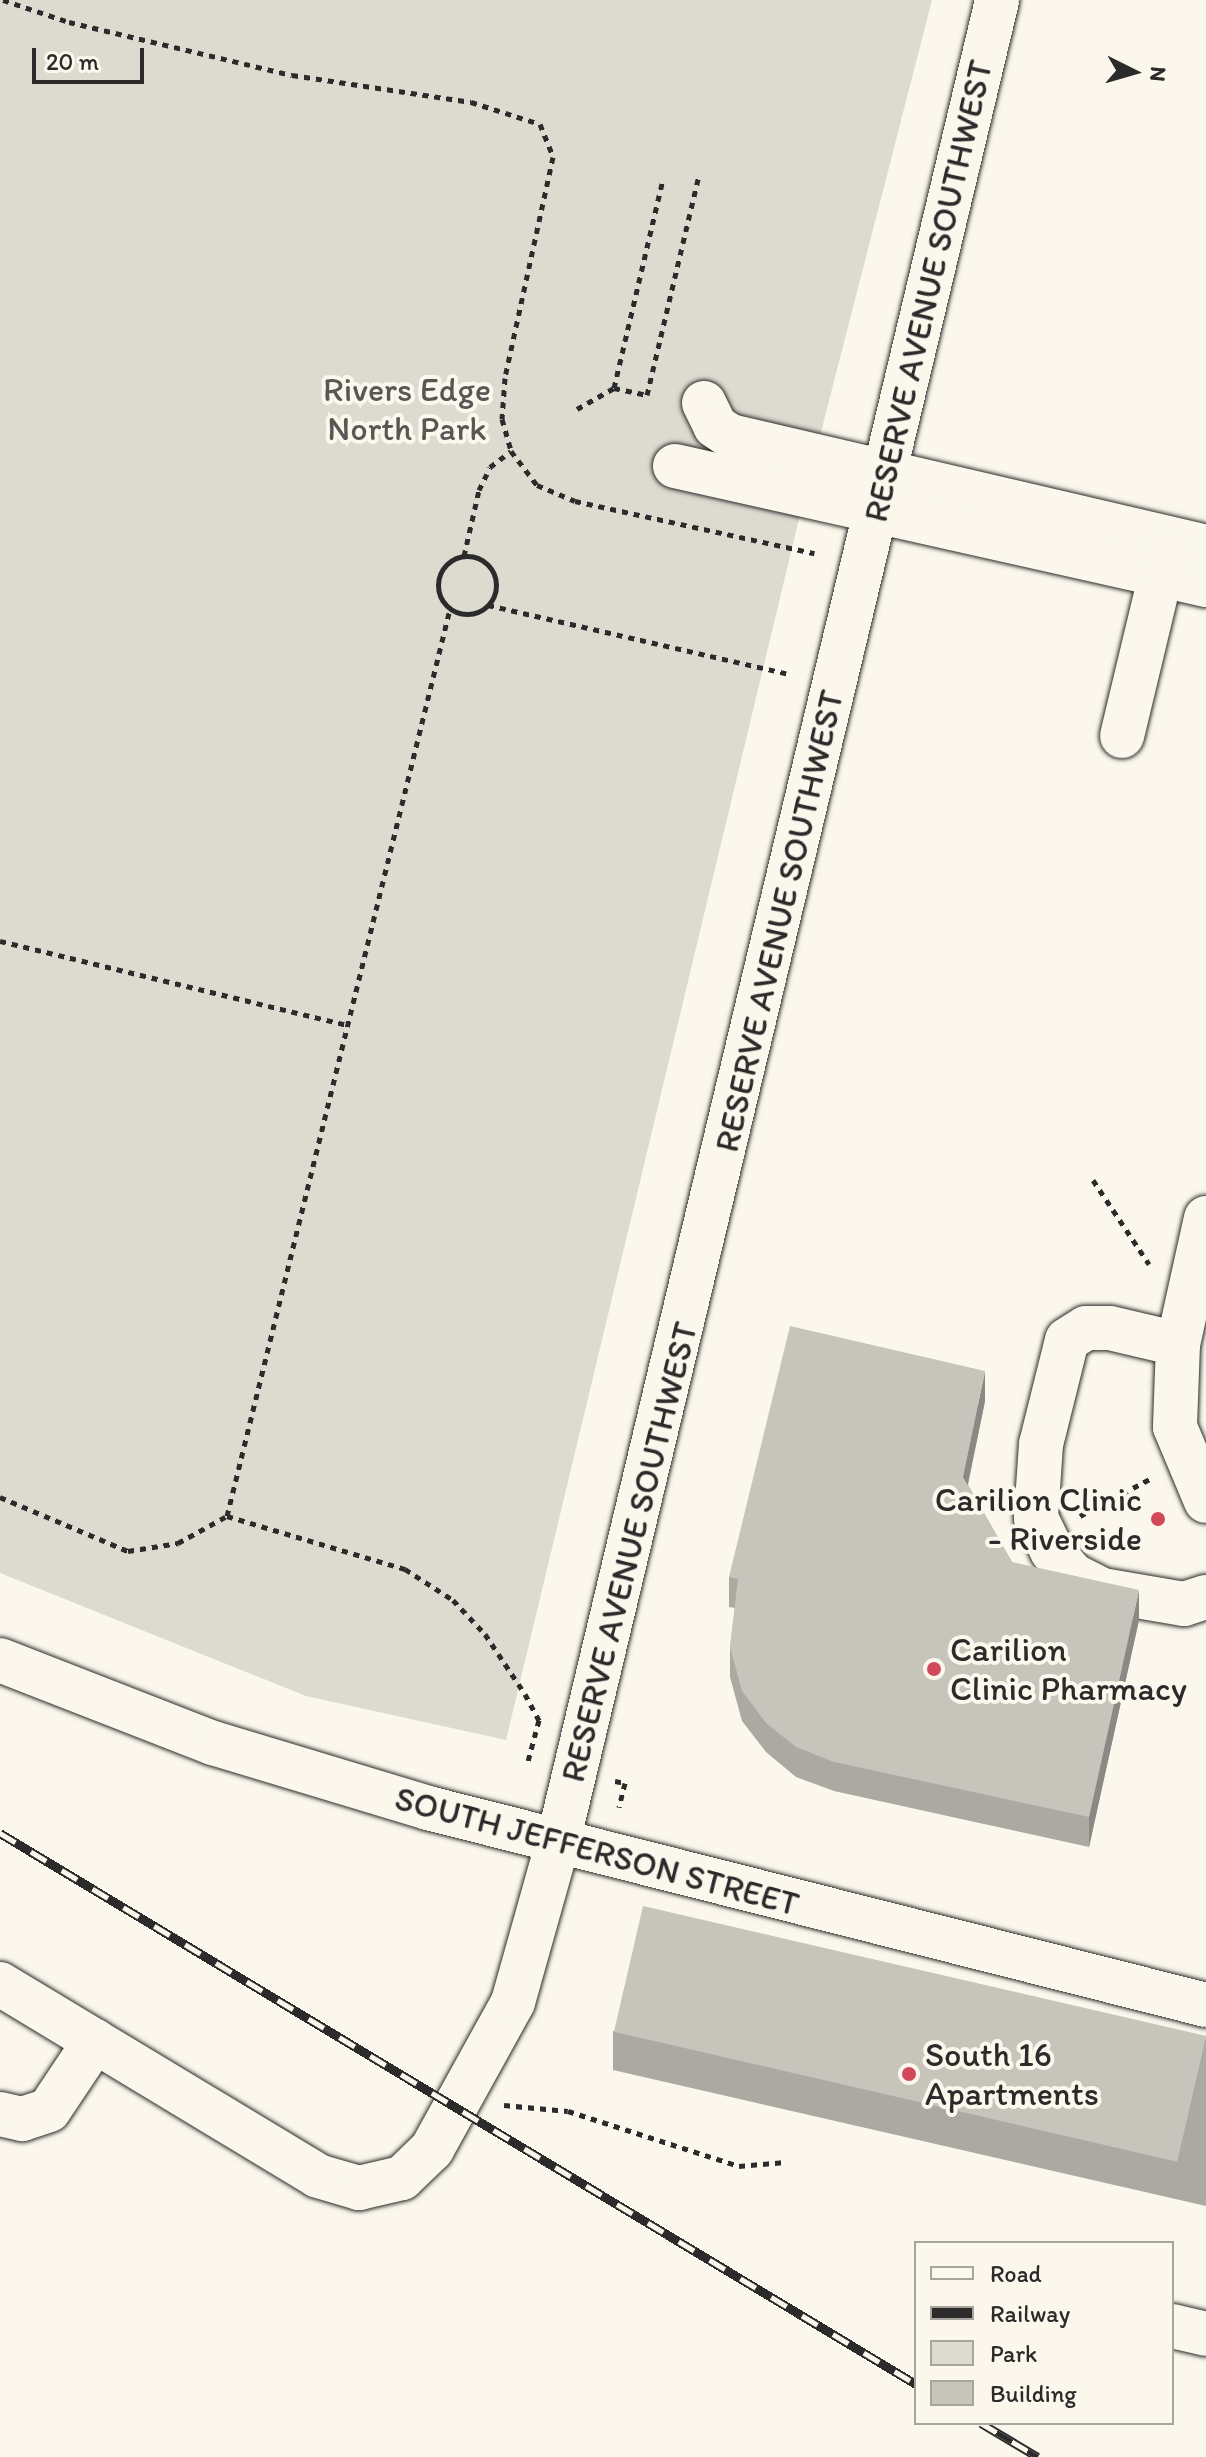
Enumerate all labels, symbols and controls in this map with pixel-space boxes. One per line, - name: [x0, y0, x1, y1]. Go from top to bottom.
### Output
- scale bar: [36, 32, 148, 82]
- north arrow: [1094, 32, 1174, 112]
- text: 20 m: [46, 47, 99, 76]
- street label: RESERVE AVENUE SOUTHWEST: [855, 57, 1001, 525]
- text: N: [1144, 66, 1173, 83]
- park label: Rivers Edge North Park: [323, 369, 491, 448]
- street label: RESERVE AVENUE SOUTHWEST: [706, 687, 852, 1155]
- street label: RESERVE AVENUE SOUTHWEST: [552, 1318, 706, 1786]
- place label: Carilion Clinic - Riverside: [935, 1479, 1142, 1558]
- marker: Carilion Clinic - Riverside: [1149, 1510, 1167, 1528]
- place label: Carilion Clinic Pharmacy: [950, 1629, 1186, 1708]
- marker: Carilion Clinic Pharmacy: [925, 1660, 943, 1678]
- street label: SOUTH JEFFERSON STREET: [390, 1777, 804, 1925]
- place label: South 16 Apartments: [925, 2034, 1099, 2114]
- marker: South 16 Apartments: [900, 2065, 918, 2083]
- legend: [914, 2241, 1174, 2425]
- text: Road: [990, 2259, 1042, 2288]
- text: Railway: [990, 2299, 1070, 2328]
- text: Park: [990, 2339, 1037, 2368]
- text: Building: [990, 2379, 1077, 2408]

